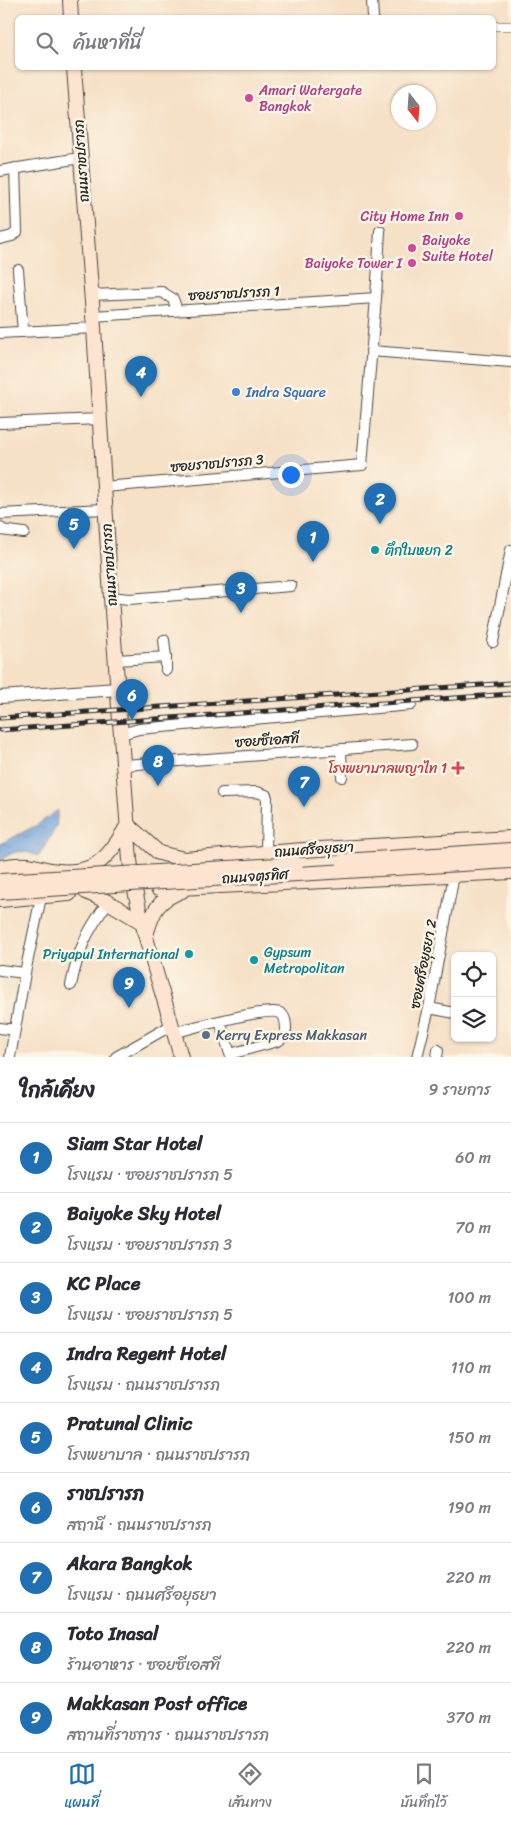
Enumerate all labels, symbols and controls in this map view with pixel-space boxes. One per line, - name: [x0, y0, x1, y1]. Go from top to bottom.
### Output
- search box: [15, 15, 496, 70]
- text: ค้นหาที่นี่: [73, 26, 142, 59]
- icon: search: [33, 29, 61, 57]
- place label: Amari Watergate Bangkok: [258, 78, 362, 119]
- north arrow: [391, 85, 436, 130]
- marker: Amari Watergate Bangkok: [243, 92, 255, 104]
- street label: ถนนราชปรารภ: [66, 119, 97, 203]
- place label: City Home Inn: [361, 204, 449, 229]
- marker: City Home Inn: [453, 210, 465, 222]
- place label: Baiyoke Suite Hotel: [422, 228, 494, 269]
- marker: Baiyoke Suite Hotel: [406, 242, 418, 254]
- place label: Baiyoke Tower I: [305, 251, 403, 276]
- marker: Baiyoke Tower I: [406, 257, 418, 269]
- street label: ซอยราชปรารภ 1: [188, 279, 280, 308]
- pin: 4: [125, 356, 157, 397]
- place label: Indra Square: [245, 380, 326, 405]
- marker: Indra Square: [230, 386, 242, 398]
- street label: ซอยราชปรารภ 3: [169, 447, 265, 480]
- your location: [278, 462, 304, 488]
- pin: 2: [364, 483, 396, 524]
- pin: 5: [58, 508, 90, 549]
- pin: 1: [297, 521, 329, 562]
- street label: ถนนราชปรารภ: [94, 523, 125, 607]
- place label: ตึกใบหยก 2: [385, 538, 453, 563]
- marker: ตึกใบหยก 2: [369, 544, 381, 556]
- pin: 3: [225, 572, 257, 613]
- pin: 6: [116, 679, 148, 720]
- street label: ซอยซีเอสที: [234, 726, 302, 755]
- pin: 8: [142, 745, 174, 786]
- place label: โรงพยาบาลพญาไท 1: [328, 756, 447, 781]
- marker: โรงพยาบาลพญาไท 1: [451, 761, 465, 775]
- pin: 7: [288, 766, 320, 807]
- street label: ถนนศรีอยุธยา: [273, 834, 355, 865]
- street label: ถนนจตุรทิศ: [221, 862, 291, 891]
- street label: ซอยศรีอยุธยา 2: [403, 917, 444, 1011]
- place label: Gypsum Metropolitan: [264, 940, 345, 981]
- place label: Priyapul International: [43, 942, 180, 967]
- marker: Priyapul International: [183, 948, 195, 960]
- map controls: [451, 952, 496, 1042]
- button: locate: [451, 952, 496, 997]
- marker: Gypsum Metropolitan: [248, 954, 260, 966]
- pin: 9: [113, 967, 145, 1008]
- button: layers: [451, 997, 496, 1042]
- place label: Kerry Express Makkasan: [216, 1023, 368, 1048]
- marker: Kerry Express Makkasan: [200, 1029, 212, 1041]
- text: ใกล้เคียง: [20, 1071, 95, 1109]
- text: 9 รายการ: [429, 1075, 491, 1104]
- text: Siam Star Hotel: [67, 1127, 202, 1160]
- text: 1: [33, 1143, 39, 1172]
- text: 60 m: [455, 1143, 491, 1172]
- text: โรงแรม · ซอยราชปรารภ 5: [67, 1160, 233, 1189]
- text: Baiyoke Sky Hotel: [67, 1197, 221, 1230]
- text: 2: [31, 1213, 41, 1242]
- text: 70 m: [455, 1213, 491, 1242]
- text: โรงแรม · ซอยราชปรารภ 3: [67, 1230, 232, 1259]
- text: KC Place: [67, 1267, 140, 1300]
- text: 3: [32, 1283, 40, 1312]
- text: 100 m: [447, 1283, 491, 1312]
- text: โรงแรม · ซอยราชปรารภ 5: [67, 1300, 233, 1329]
- text: Indra Regent Hotel: [67, 1337, 227, 1370]
- text: 4: [31, 1353, 41, 1382]
- text: 110 m: [451, 1353, 491, 1382]
- text: โรงแรม · ถนนราชปรารภ: [67, 1370, 220, 1399]
- text: Pratunal Clinic: [67, 1407, 192, 1440]
- text: 5: [31, 1423, 41, 1452]
- text: 150 m: [448, 1423, 491, 1452]
- text: โรงพยาบาล · ถนนราชปรารภ: [67, 1440, 250, 1469]
- text: ราชปรารภ: [67, 1477, 144, 1510]
- text: 6: [31, 1493, 41, 1522]
- text: 190 m: [448, 1493, 491, 1522]
- text: สถานี · ถนนราชปรารภ: [67, 1510, 211, 1539]
- text: Akara Bangkok: [67, 1547, 193, 1580]
- text: 7: [31, 1563, 41, 1592]
- text: 220 m: [446, 1563, 491, 1592]
- text: โรงแรม · ถนนศรีอยุธยา: [67, 1580, 217, 1609]
- text: Toto Inasal: [67, 1617, 158, 1650]
- text: 8: [31, 1633, 41, 1662]
- text: 220 m: [446, 1633, 491, 1662]
- text: ร้านอาหาร · ซอยซีเอสที: [67, 1650, 220, 1679]
- text: Makkasan Post office: [67, 1687, 247, 1720]
- text: 9: [31, 1703, 41, 1732]
- text: 370 m: [447, 1703, 491, 1732]
- text: สถานที่ราชการ · ถนนราชปรารภ: [67, 1720, 269, 1749]
- tab: แผนที่: [64, 1760, 99, 1815]
- tab: เส้นทาง: [228, 1760, 272, 1815]
- tab: บันทึกไว้: [401, 1760, 447, 1815]

